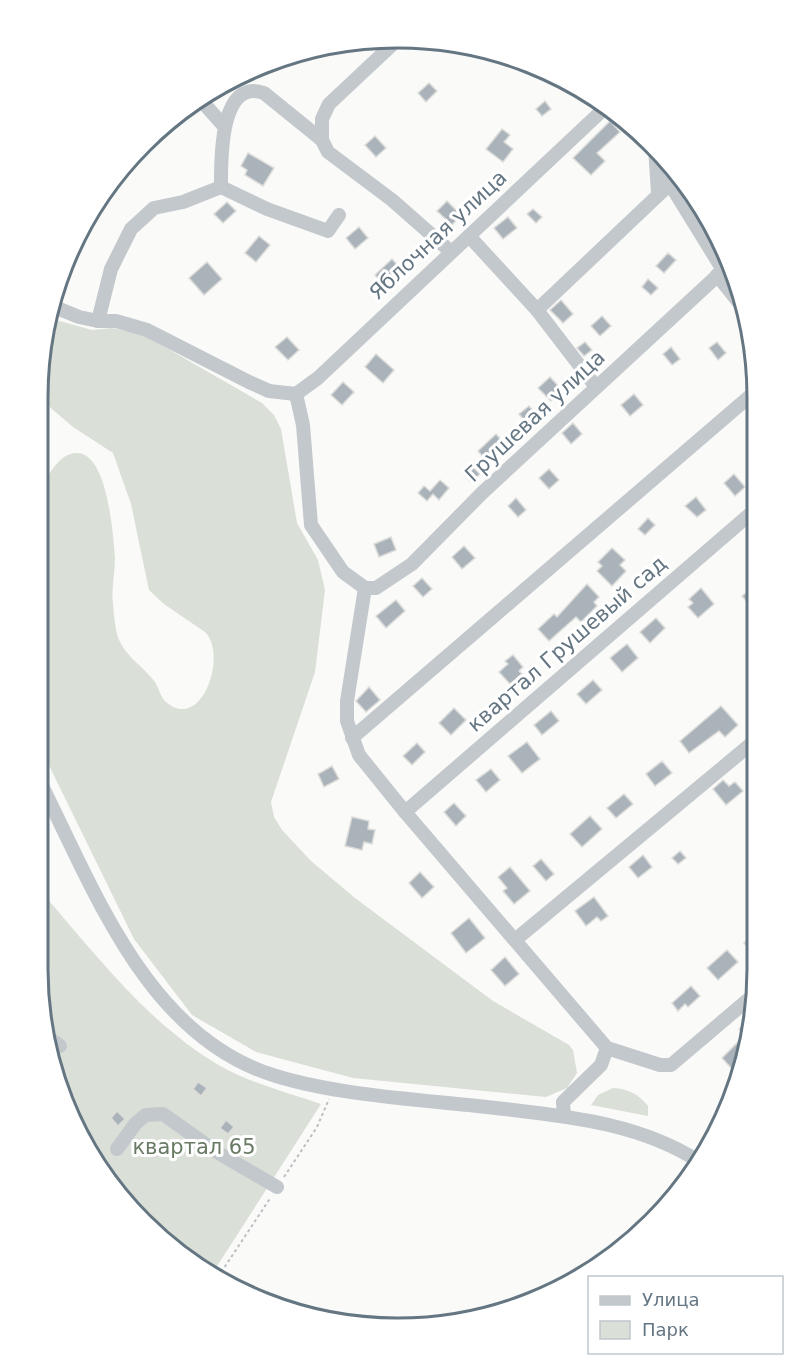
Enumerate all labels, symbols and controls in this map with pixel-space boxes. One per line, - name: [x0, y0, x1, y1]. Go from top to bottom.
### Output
- street label: Яблочная улица: [364, 165, 512, 305]
- street label: Грушевая улица: [460, 345, 610, 487]
- street label: квартал Грушевый сад: [463, 551, 671, 737]
- park label: квартал 65: [132, 1135, 256, 1159]
- legend: [588, 1276, 783, 1354]
- text: Улица: [642, 1289, 699, 1310]
- text: Парк: [642, 1319, 689, 1340]

